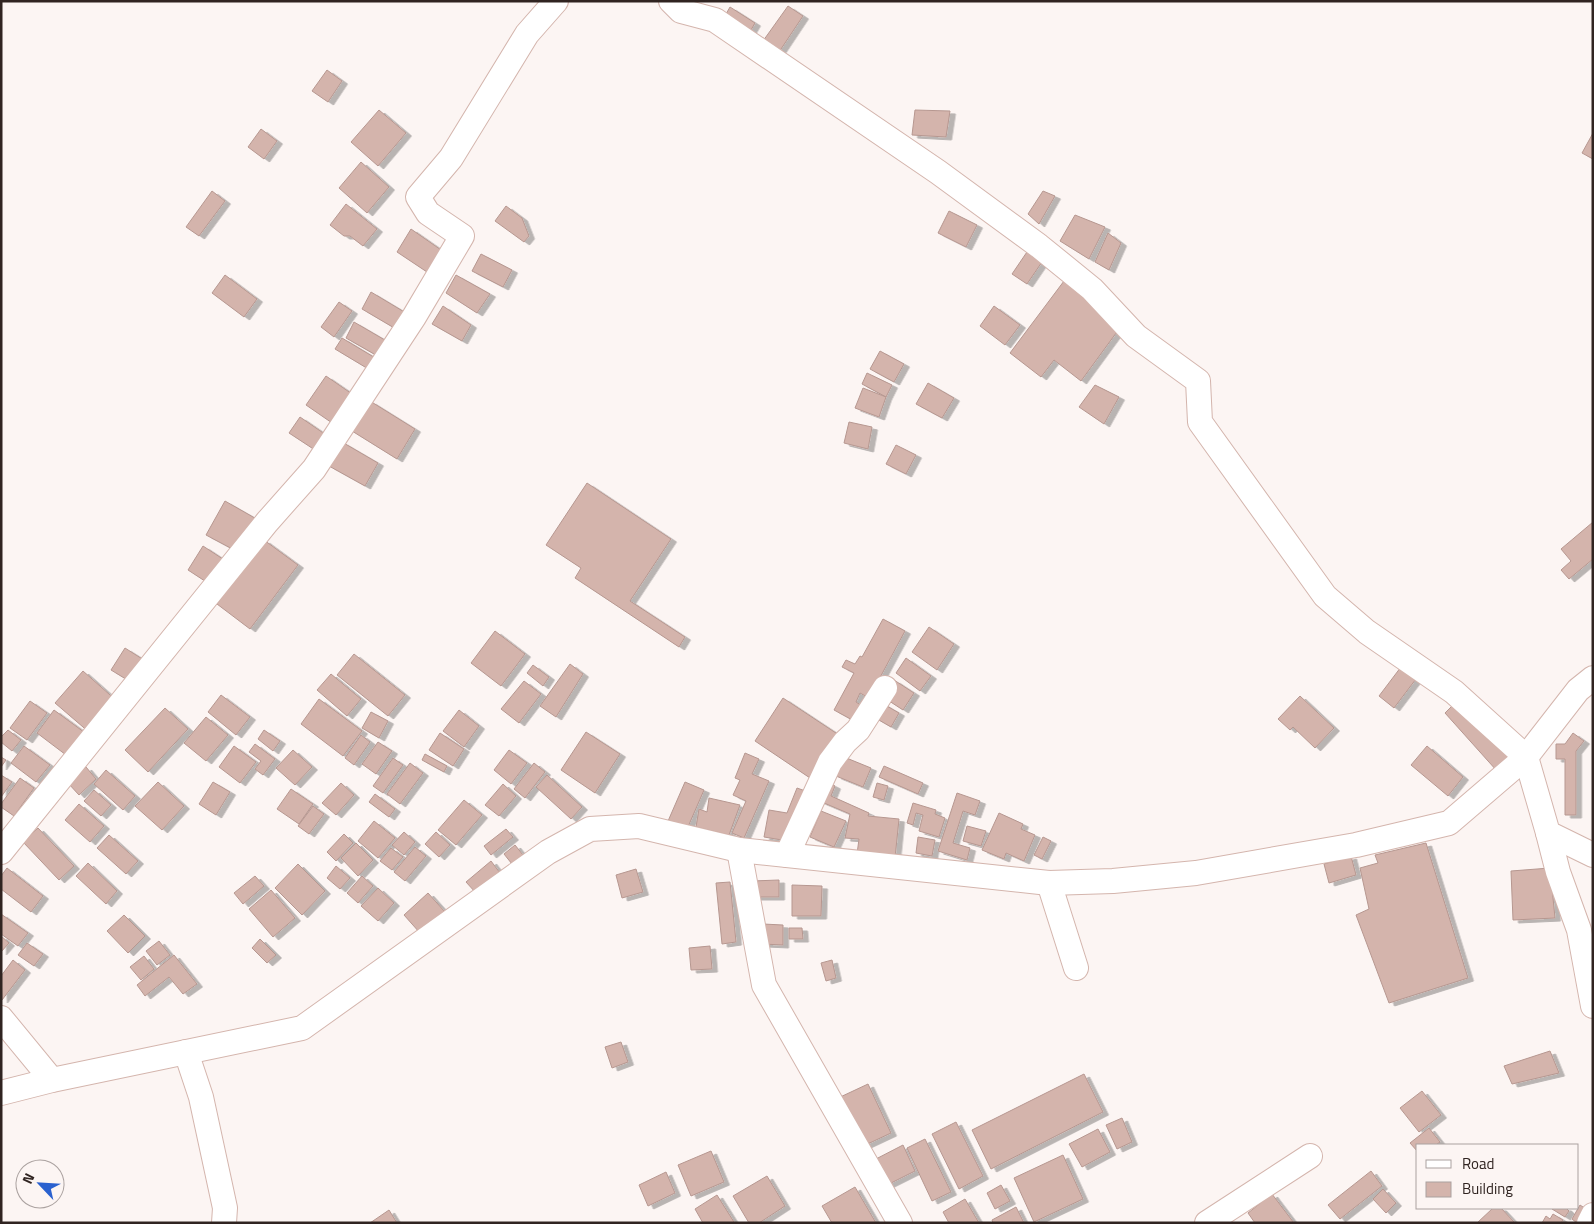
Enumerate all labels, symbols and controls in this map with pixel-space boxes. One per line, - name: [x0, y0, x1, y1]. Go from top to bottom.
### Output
- legend: [1416, 1144, 1579, 1209]
- text: Road: [1462, 1152, 1494, 1175]
- north arrow: [15, 1159, 65, 1209]
- text: N: [16, 1169, 39, 1187]
- text: Building: [1462, 1177, 1513, 1200]

